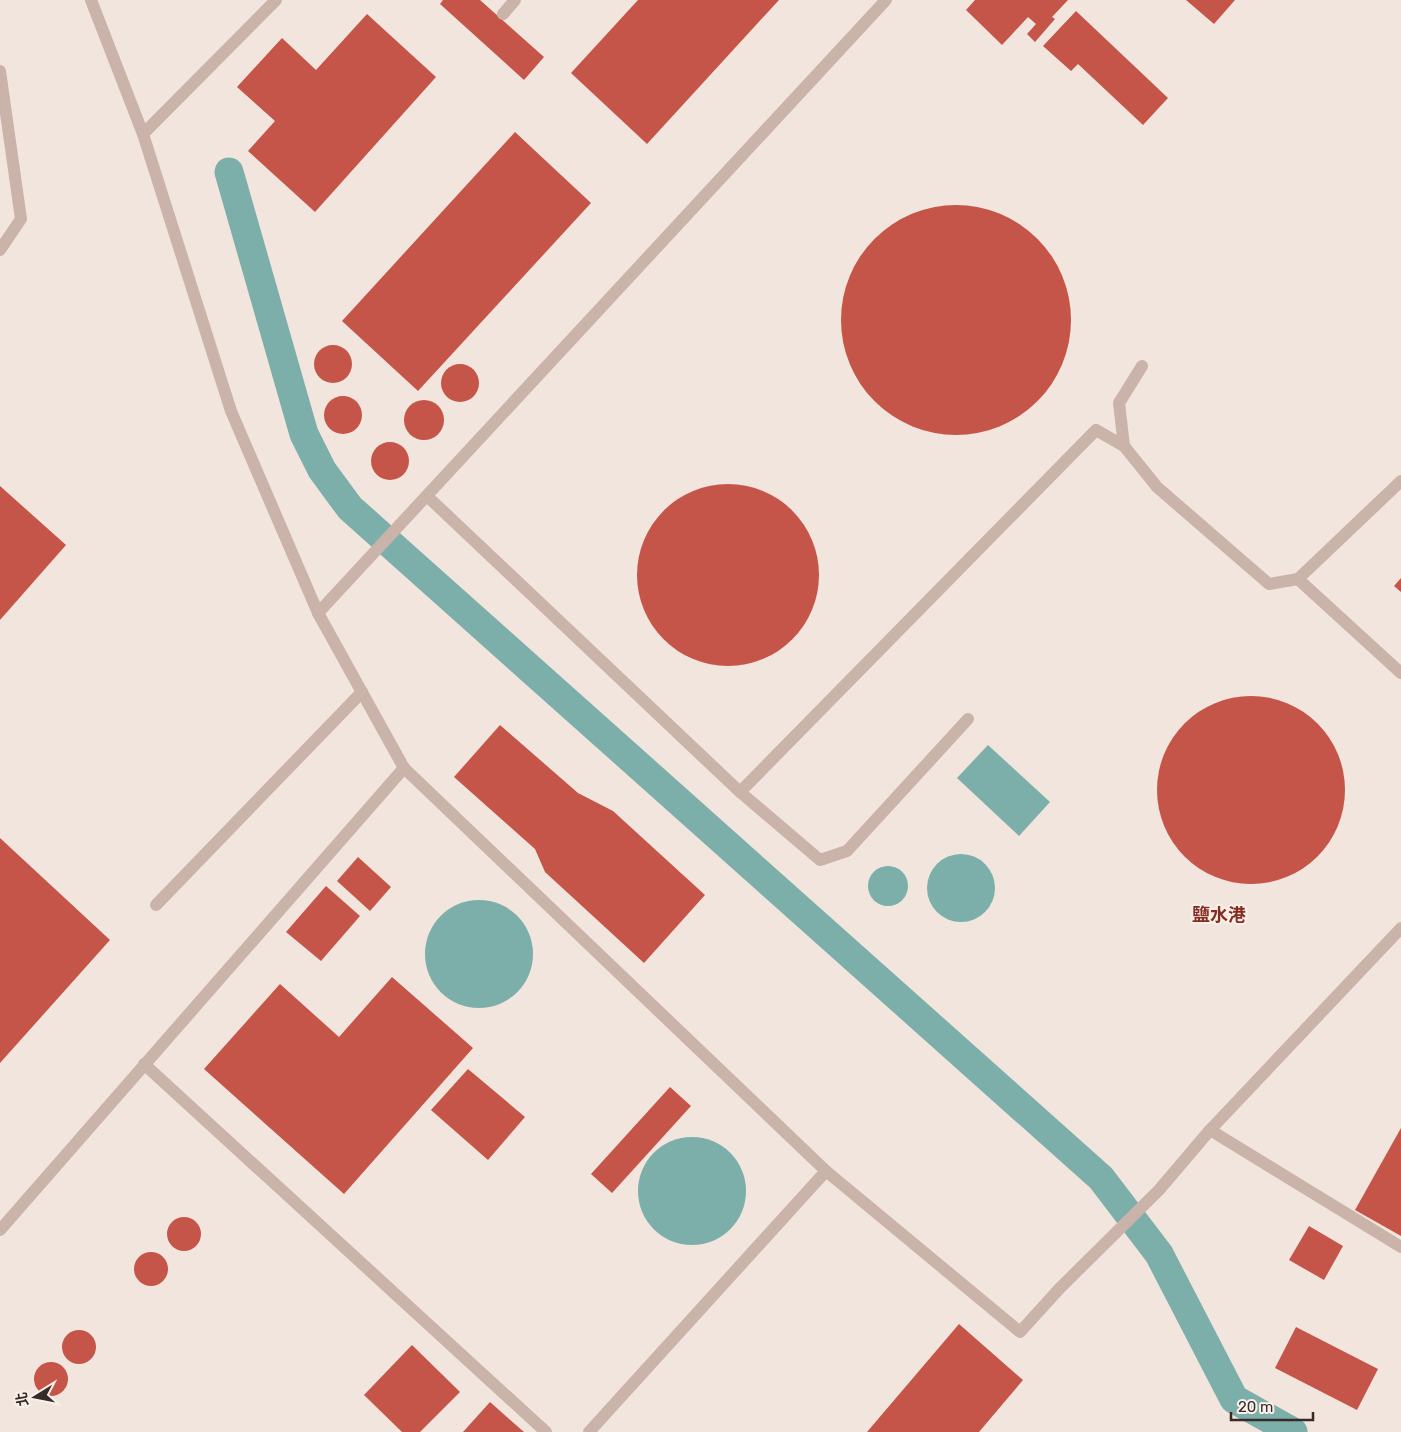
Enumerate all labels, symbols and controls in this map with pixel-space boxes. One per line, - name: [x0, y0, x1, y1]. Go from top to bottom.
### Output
- district label: 鹽水港: [1192, 904, 1246, 926]
- north arrow: [10, 1372, 60, 1422]
- scale bar: [1231, 1390, 1314, 1422]
- text: 北: [13, 1391, 32, 1408]
- text: 20 m: [1238, 1398, 1273, 1416]

